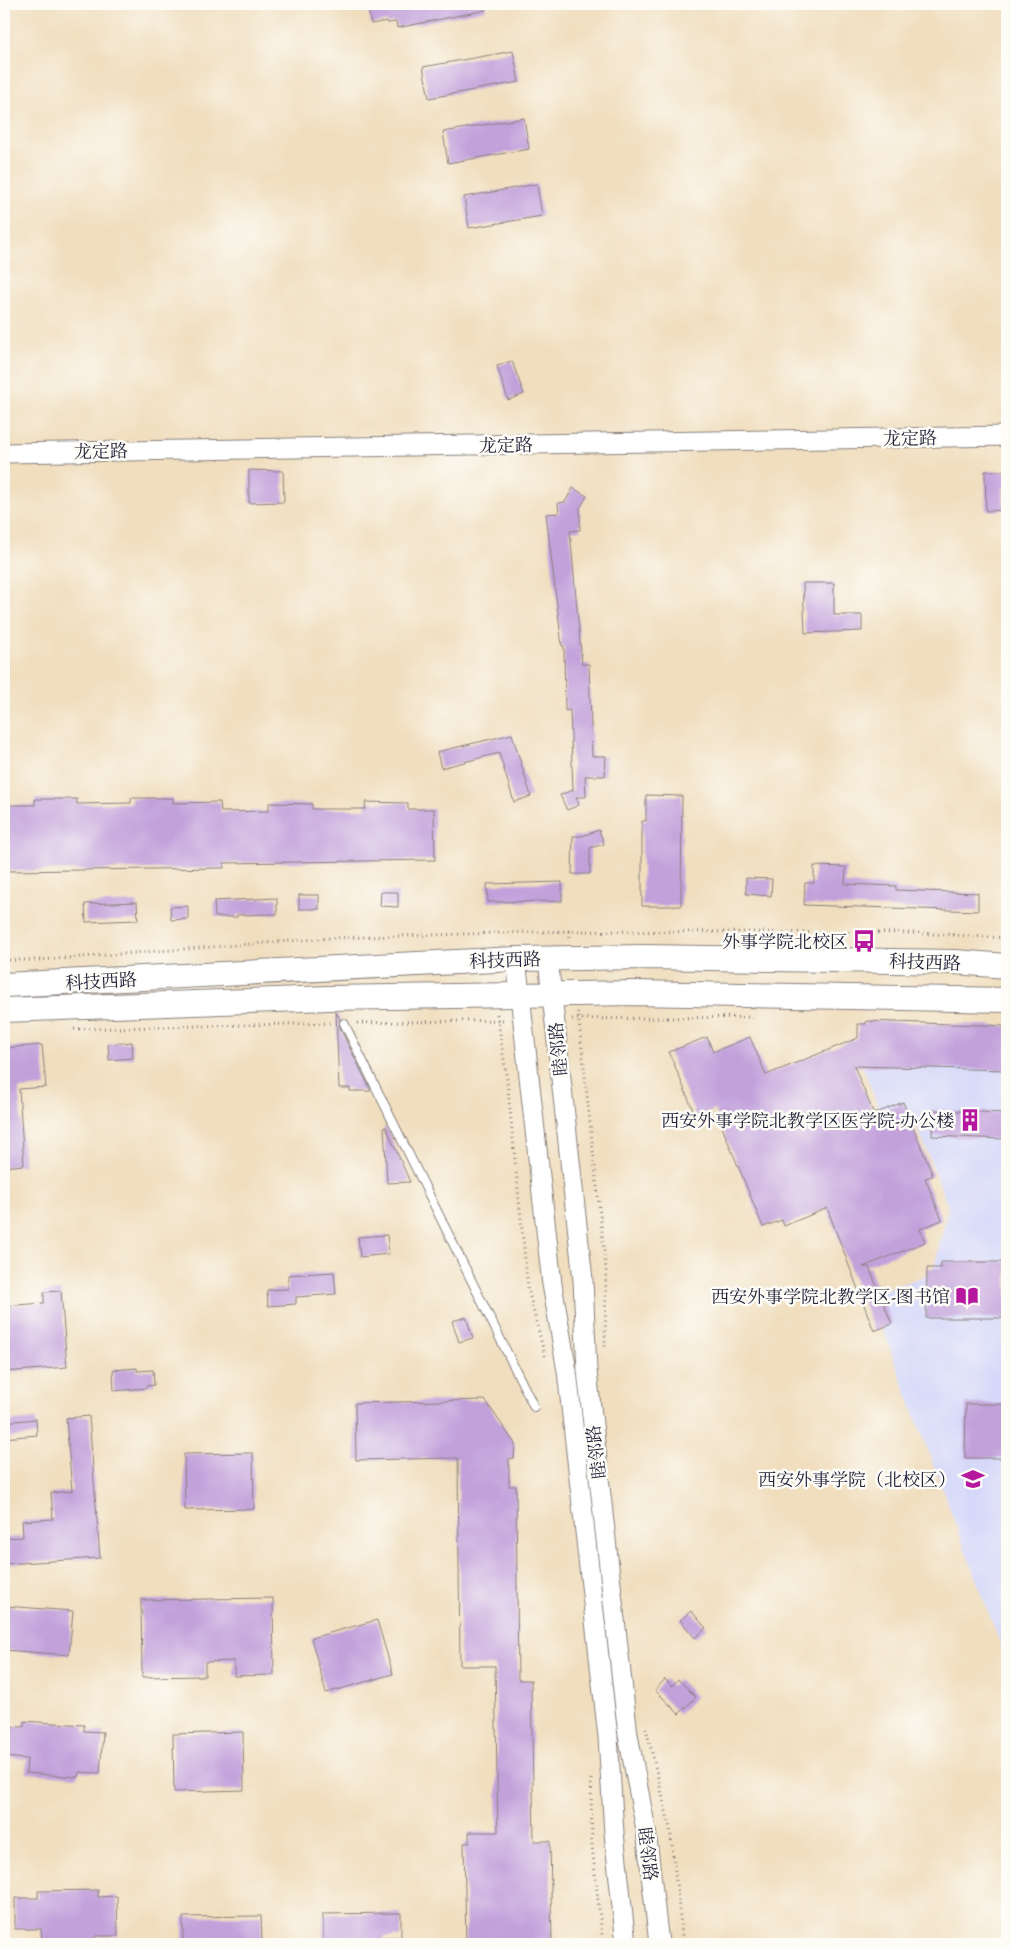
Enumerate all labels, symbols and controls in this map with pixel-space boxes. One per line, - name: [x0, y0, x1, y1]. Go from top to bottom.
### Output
- street label: 龙定路: [883, 426, 937, 450]
- street label: 龙定路: [479, 433, 533, 457]
- street label: 龙定路: [74, 439, 128, 463]
- bus stop icon: 外事学院北校区: [851, 928, 877, 954]
- place label: 外事学院北校区: [722, 930, 848, 953]
- street label: 科技西路: [469, 947, 541, 973]
- street label: 科技西路: [889, 949, 961, 975]
- street label: 科技西路: [64, 968, 138, 994]
- street label: 睦邻路: [544, 1021, 572, 1077]
- building icon: 西安外事学院北教学区医学院-办公楼: [957, 1107, 983, 1133]
- place label: 西安外事学院北教学区医学院-办公楼: [661, 1109, 954, 1132]
- library icon: 西安外事学院北教学区-图书馆: [954, 1283, 980, 1309]
- place label: 西安外事学院北教学区-图书馆: [711, 1285, 950, 1308]
- street label: 睦邻路: [581, 1424, 611, 1480]
- school or university icon: 西安外事学院（北校区）: [960, 1466, 986, 1492]
- place label: 西安外事学院（北校区）: [758, 1468, 956, 1491]
- street label: 睦邻路: [633, 1826, 663, 1882]

